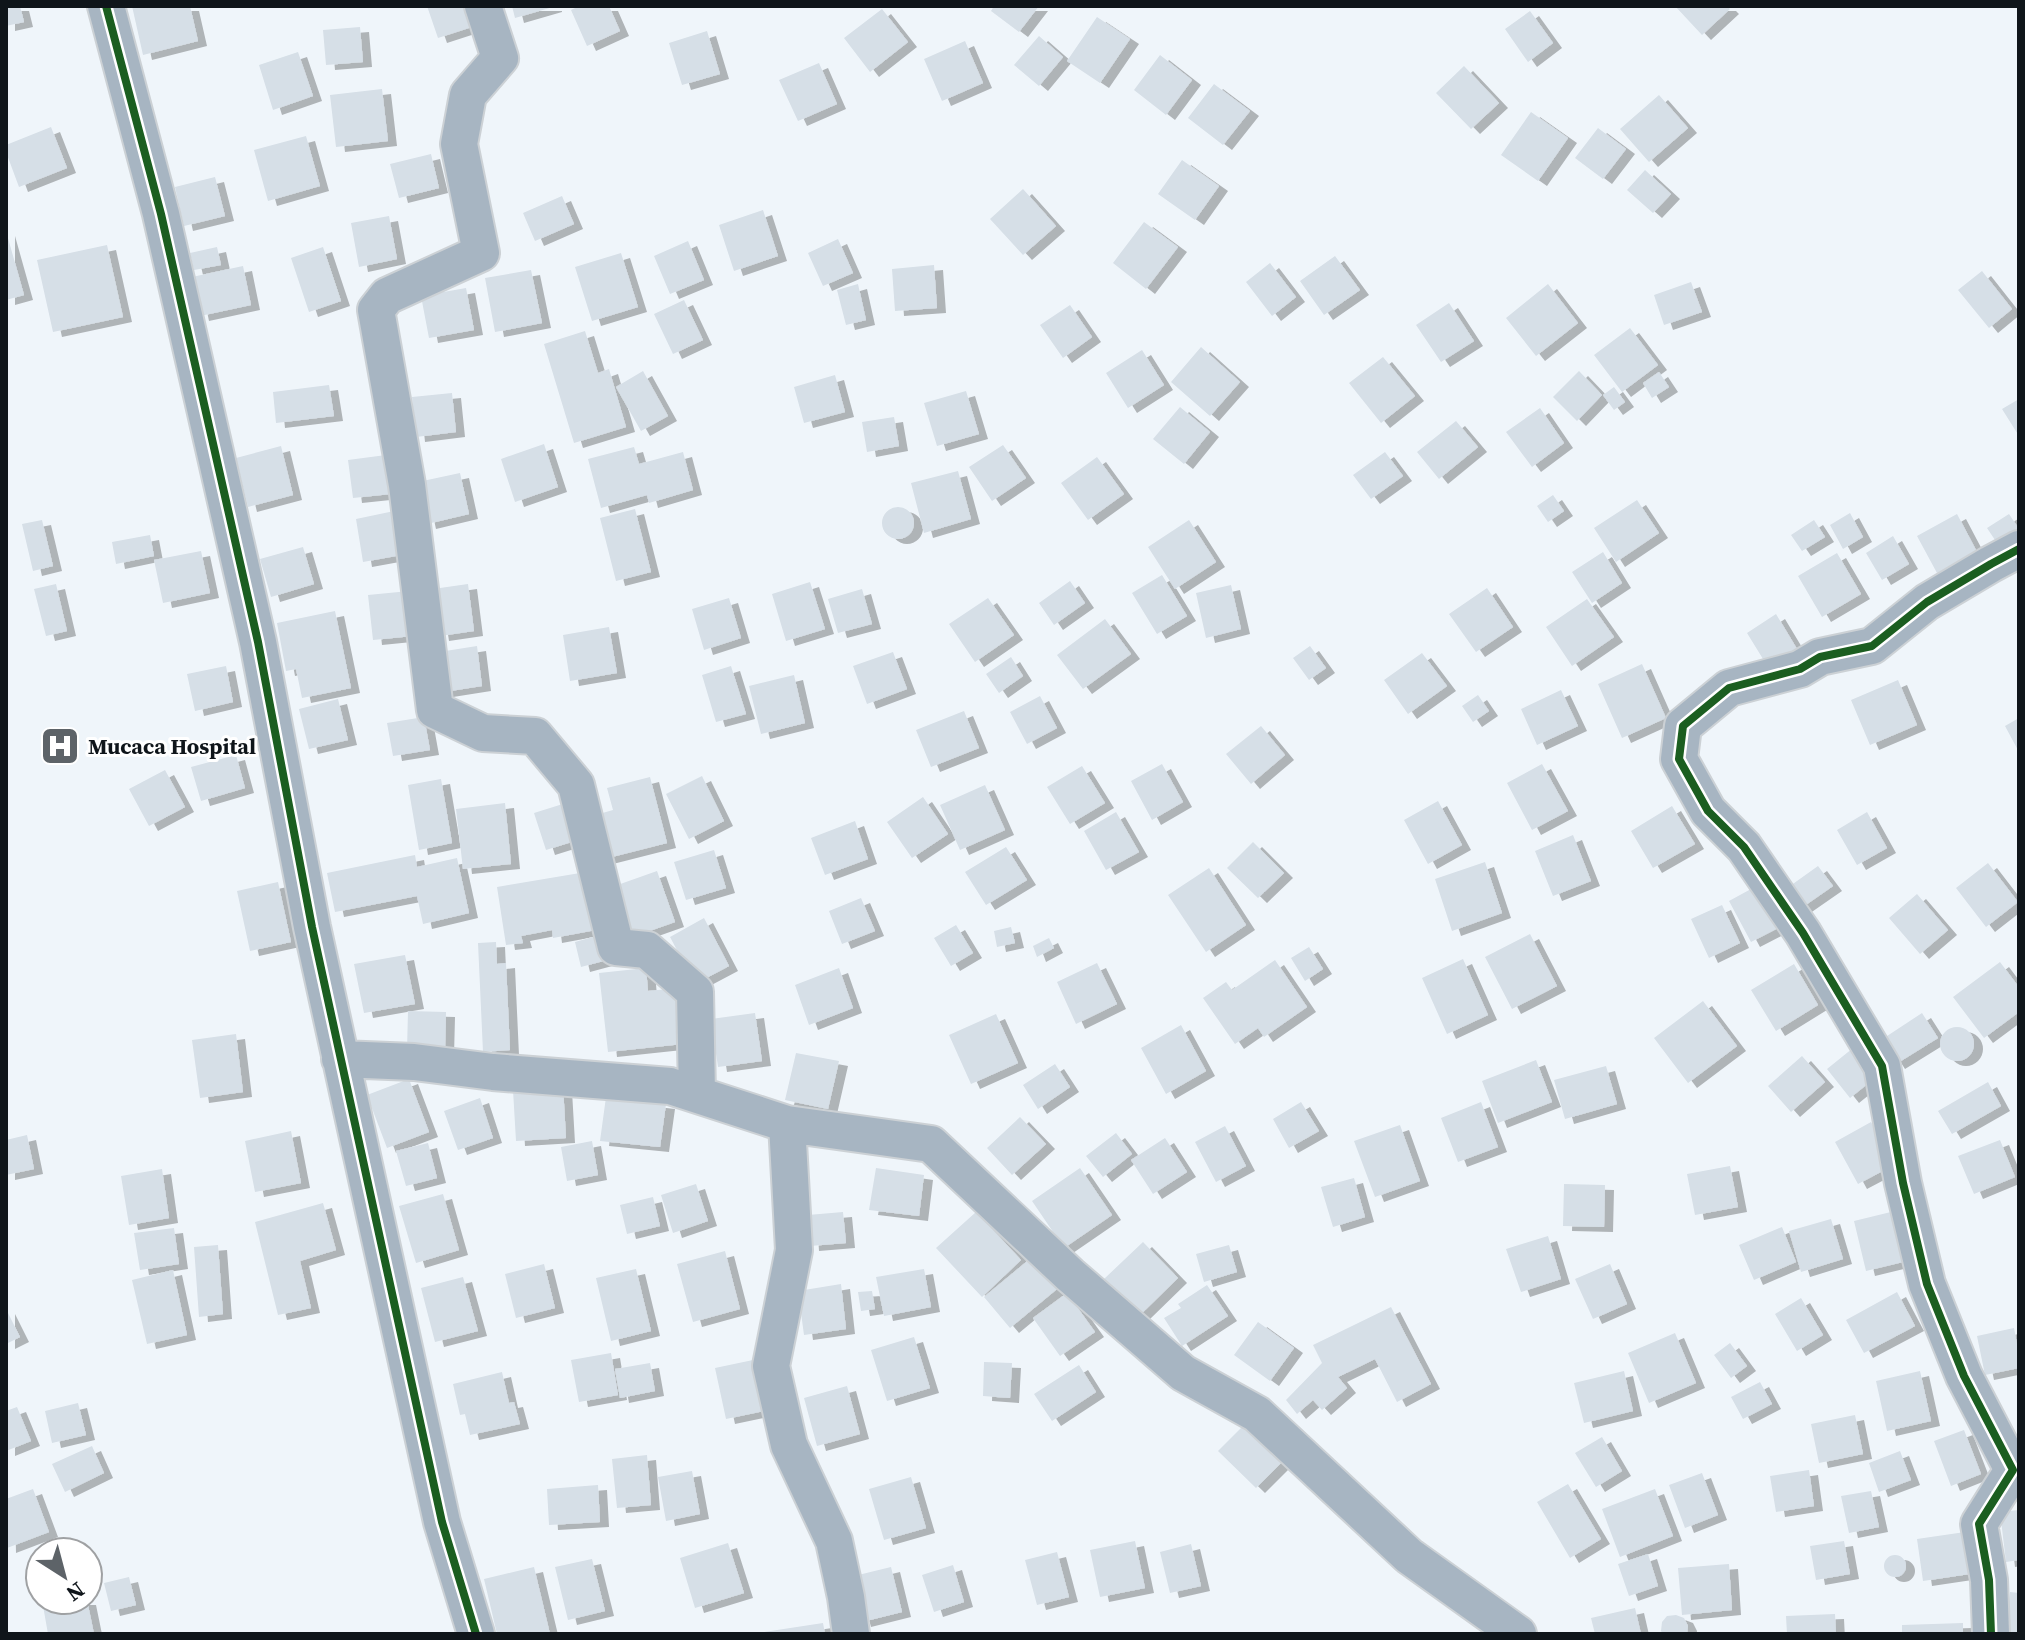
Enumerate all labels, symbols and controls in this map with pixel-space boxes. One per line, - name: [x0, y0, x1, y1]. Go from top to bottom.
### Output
- hospital icon: Mucaca Hospital: [39, 725, 81, 767]
- place label: Mucaca Hospital: [88, 731, 256, 761]
- north arrow: [24, 1536, 104, 1616]
- text: N: [60, 1575, 91, 1609]

